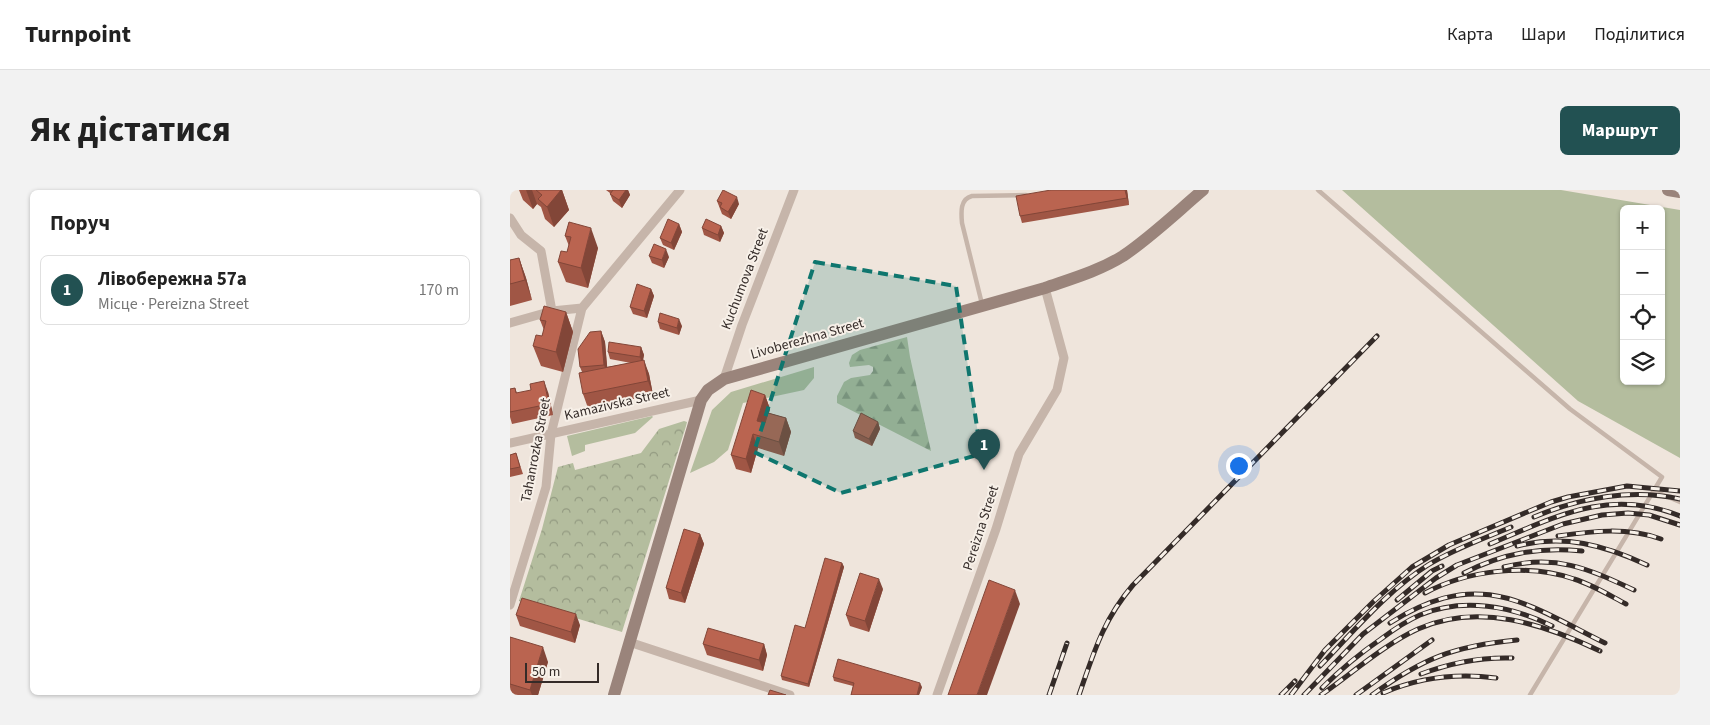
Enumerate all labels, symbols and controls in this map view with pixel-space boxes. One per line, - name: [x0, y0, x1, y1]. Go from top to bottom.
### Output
- text: Turnpoint: [25, 17, 131, 52]
- text: Карта: [1447, 22, 1493, 47]
- text: Шари: [1521, 22, 1566, 47]
- text: Поділитися: [1594, 22, 1685, 47]
- text: Як дістатися: [30, 105, 231, 155]
- button: Маршрут: [1560, 106, 1680, 155]
- map controls: [1620, 205, 1665, 385]
- button: +: [1620, 205, 1665, 250]
- text: Поруч: [50, 208, 110, 238]
- street label: Kuchumova Street: [716, 225, 774, 333]
- button: −: [1620, 250, 1665, 295]
- text: Лівобережна 57а: [98, 266, 247, 293]
- text: 1: [63, 279, 71, 301]
- text: 170 m: [419, 279, 459, 301]
- text: Місце · Pereizna Street: [98, 293, 249, 315]
- button: locate: [1620, 295, 1665, 340]
- street label: Livoberezhna Street: [748, 313, 866, 365]
- button: layers: [1620, 340, 1665, 385]
- street label: Kamazivska Street: [562, 382, 672, 426]
- street label: Tahanrozka Street: [516, 396, 556, 504]
- pin: 1: [968, 429, 1000, 470]
- your location: [1226, 453, 1252, 479]
- street label: Pereizna Street: [958, 483, 1004, 573]
- scale bar: [525, 660, 599, 683]
- text: 50 m: [532, 662, 560, 682]

